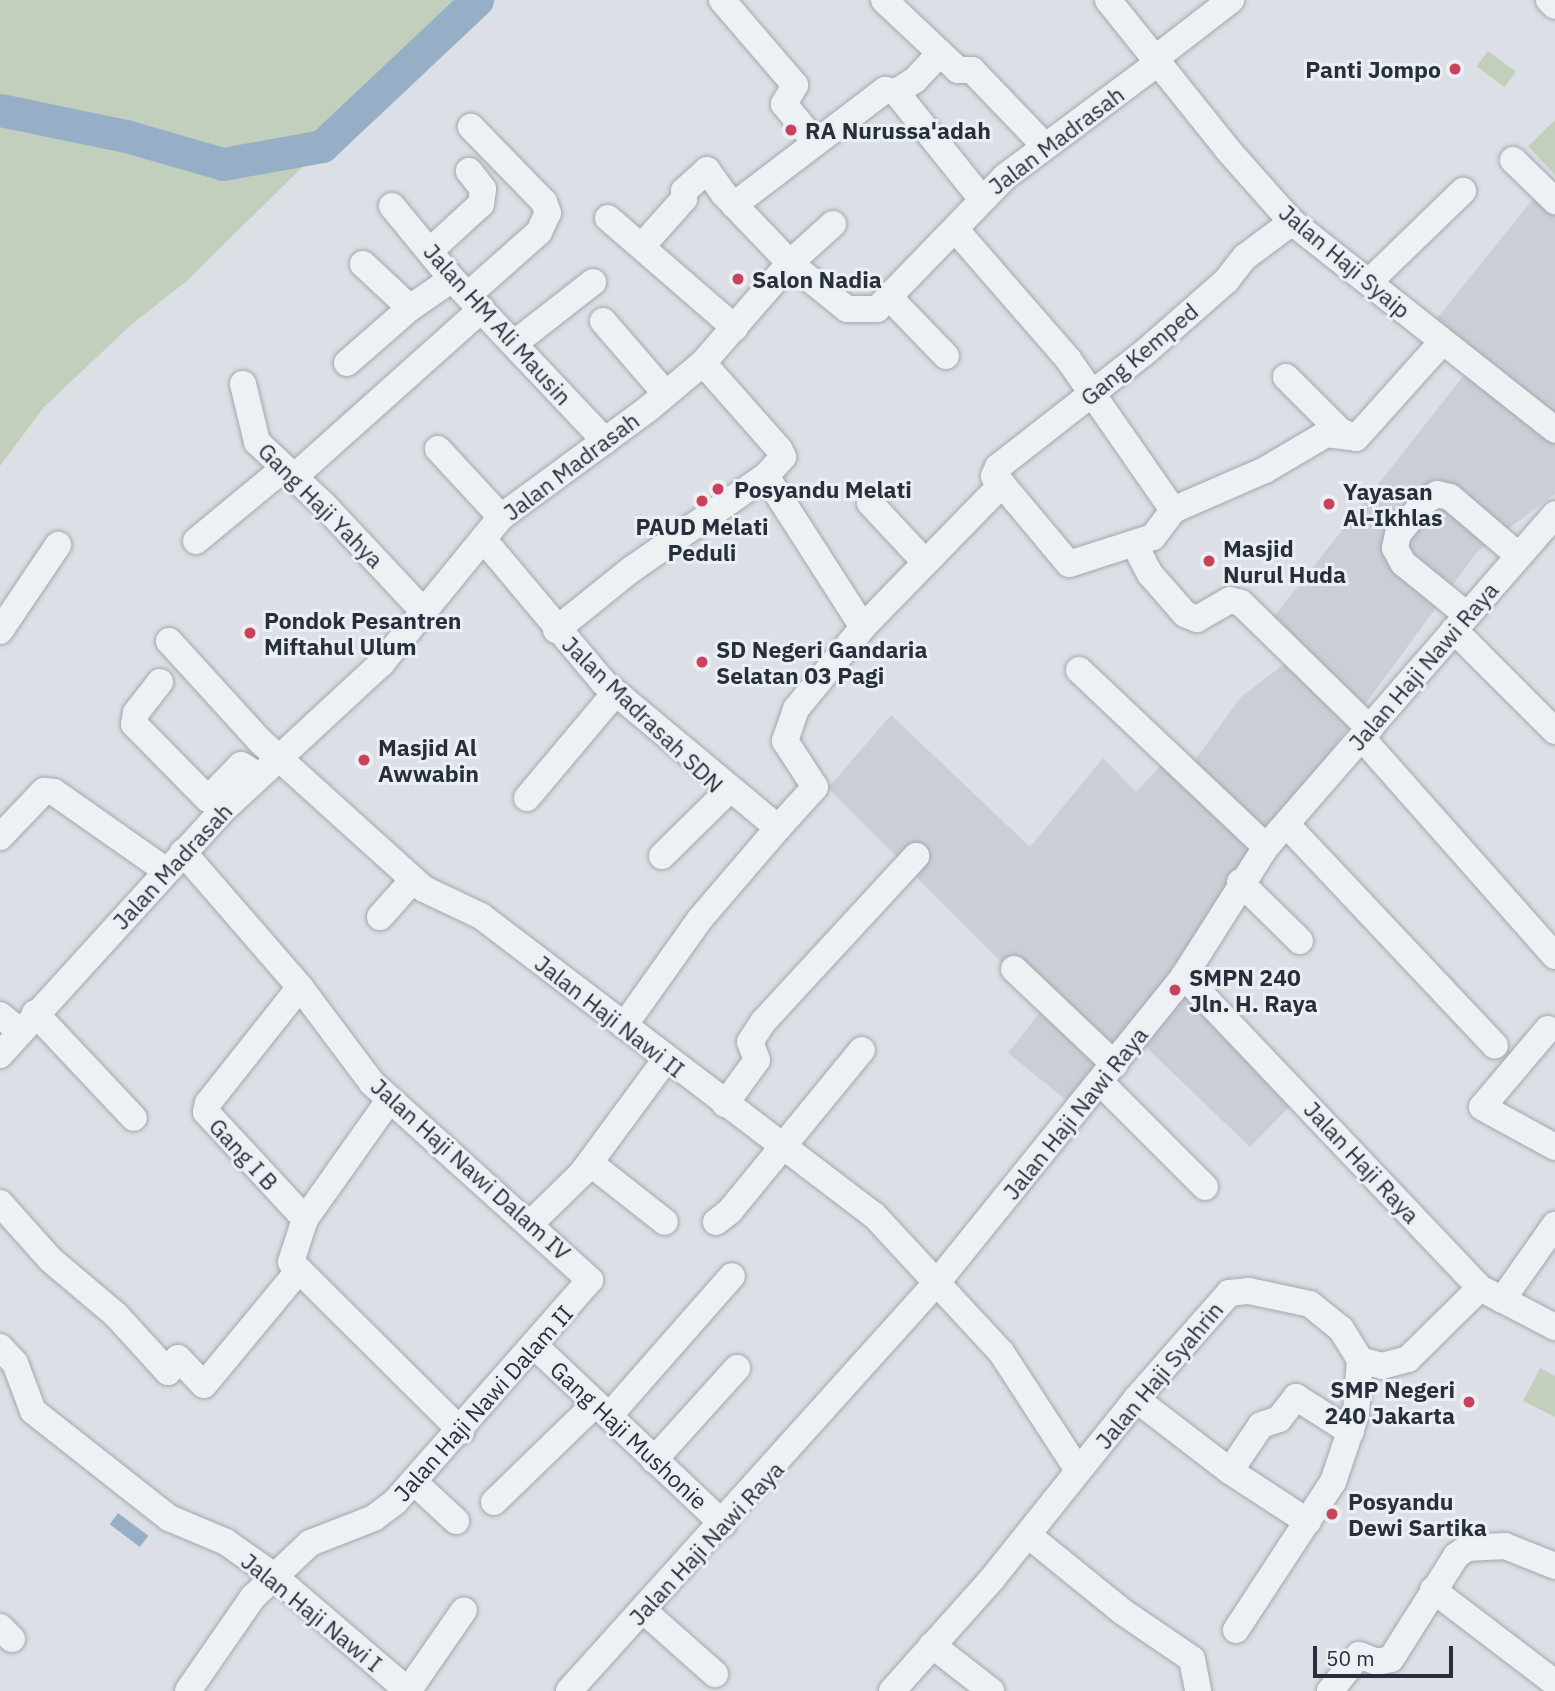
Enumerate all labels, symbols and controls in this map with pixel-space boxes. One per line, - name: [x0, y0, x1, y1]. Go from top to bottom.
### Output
- place label: Panti Jompo: [1305, 55, 1441, 83]
- marker: Panti Jompo: [1447, 61, 1463, 77]
- street label: Jalan Madrasah: [983, 80, 1129, 200]
- place label: RA Nurussa'adah: [805, 116, 991, 144]
- marker: RA Nurussa'adah: [783, 122, 799, 138]
- street label: Jalan Haji Syaip: [1274, 198, 1416, 324]
- street label: Jalan HM Ali Mausin: [418, 238, 578, 410]
- place label: Salon Nadia: [752, 265, 882, 293]
- marker: Salon Nadia: [730, 271, 746, 287]
- street label: Gang Kemped: [1075, 297, 1203, 411]
- street label: Jalan Madrasah: [498, 406, 644, 526]
- street label: Gang Haji Yahya: [253, 437, 389, 573]
- place label: Posyandu Melati: [734, 475, 912, 503]
- place label: Yayasan Al-Ikhlas: [1343, 477, 1443, 531]
- marker: Posyandu Melati: [708, 479, 728, 499]
- marker: PAUD Melati Peduli: [694, 493, 710, 509]
- marker: Yayasan Al-Ikhlas: [1321, 496, 1337, 512]
- place label: PAUD Melati Peduli: [635, 512, 769, 566]
- place label: Masjid Nurul Huda: [1223, 534, 1346, 588]
- marker: Masjid Nurul Huda: [1201, 553, 1217, 569]
- street label: Jalan Haji Nawi Raya: [1342, 576, 1504, 756]
- place label: Pondok Pesantren Miftahul Ulum: [264, 606, 462, 660]
- marker: Pondok Pesantren Miftahul Ulum: [242, 625, 258, 641]
- street label: Jalan Madrasah SDN: [557, 630, 729, 798]
- place label: SD Negeri Gandaria Selatan 03 Pagi: [716, 635, 928, 689]
- marker: SD Negeri Gandaria Selatan 03 Pagi: [694, 654, 710, 670]
- place label: Masjid Al Awwabin: [378, 733, 479, 787]
- marker: Masjid Al Awwabin: [356, 752, 372, 768]
- street label: Jalan Madrasah: [106, 797, 238, 935]
- street label: Jalan Haji Nawi II: [530, 949, 690, 1083]
- place label: SMPN 240 Jln. H. Raya: [1189, 963, 1318, 1017]
- marker: SMPN 240 Jln. H. Raya: [1167, 982, 1183, 998]
- street label: Jalan Haji Nawi Raya: [997, 1021, 1153, 1205]
- street label: Jalan Haji Nawi Dalam IV: [366, 1072, 576, 1266]
- street label: Jalan Haji Raya: [1299, 1095, 1425, 1229]
- street label: Gang I B: [204, 1112, 284, 1196]
- street label: Jalan Haji Syahrin: [1089, 1296, 1229, 1454]
- street label: Jalan Haji Nawi Dalam II: [388, 1299, 578, 1507]
- street label: Gang Haji Mushonie: [545, 1355, 713, 1515]
- place label: SMP Negeri 240 Jakarta: [1325, 1375, 1455, 1429]
- marker: SMP Negeri 240 Jakarta: [1461, 1394, 1477, 1410]
- street label: Jalan Haji Nawi Raya: [623, 1455, 789, 1631]
- place label: Posyandu Dewi Sartika: [1348, 1487, 1487, 1541]
- marker: Posyandu Dewi Sartika: [1322, 1504, 1342, 1524]
- street label: Jalan Haji Nawi I: [236, 1547, 388, 1677]
- scale bar: [1317, 1632, 1457, 1676]
- text: 50 m: [1326, 1644, 1375, 1672]

